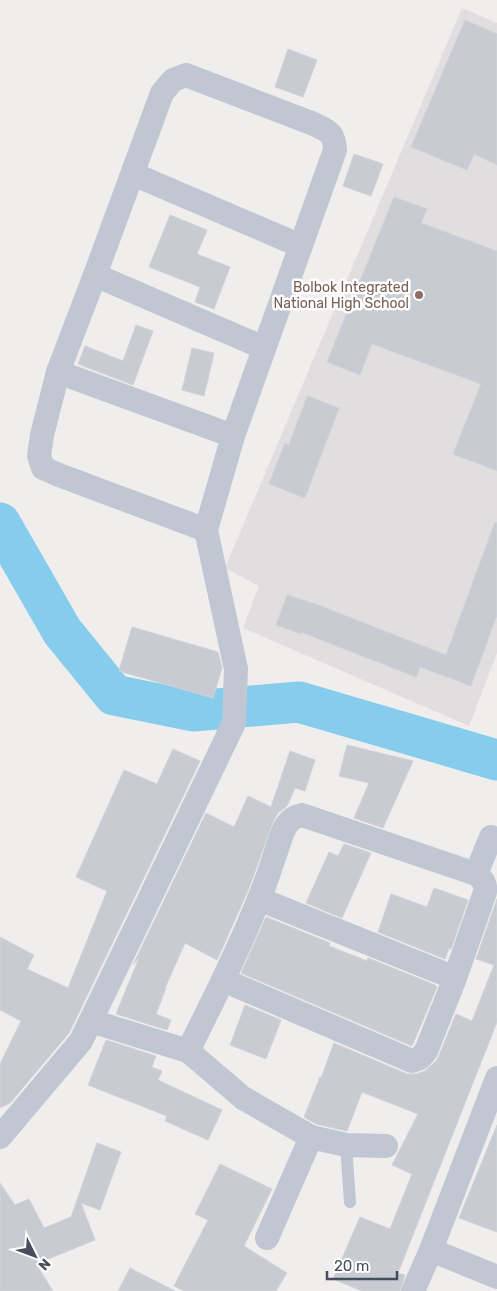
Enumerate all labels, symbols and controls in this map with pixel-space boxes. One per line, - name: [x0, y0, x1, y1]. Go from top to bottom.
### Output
- place label: Bolbok Integrated National High School: [274, 279, 409, 312]
- marker: Bolbok Integrated National High School: [413, 289, 425, 301]
- north arrow: [10, 1231, 60, 1281]
- scale bar: [327, 1248, 397, 1280]
- text: N: [35, 1255, 54, 1274]
- text: 20 m: [334, 1257, 369, 1275]

